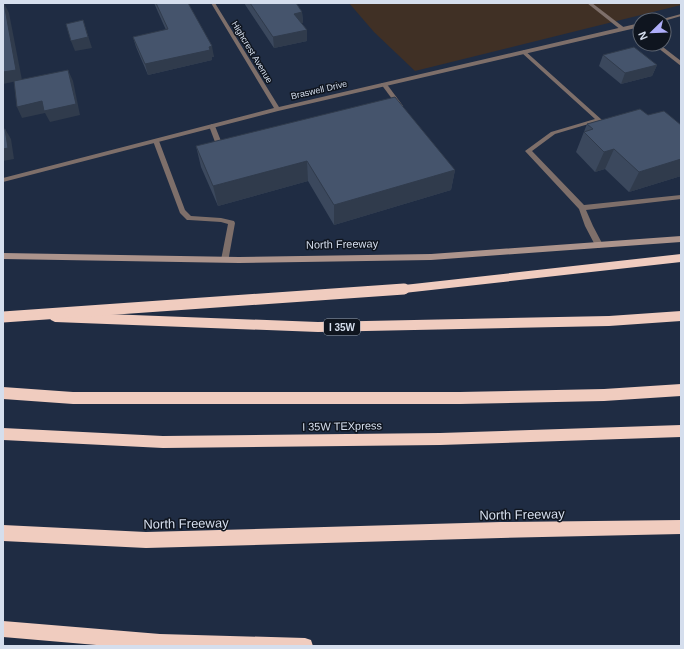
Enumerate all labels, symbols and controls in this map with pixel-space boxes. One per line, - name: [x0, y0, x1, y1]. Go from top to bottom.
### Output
- north arrow: [632, 12, 672, 52]
- street label: Highcrest Avenue: [230, 19, 274, 85]
- text: N: [636, 30, 650, 42]
- street label: Braswell Drive: [290, 79, 348, 101]
- street label: North Freeway: [306, 237, 379, 251]
- road number: I 35W: [324, 319, 360, 335]
- street label: I 35W TEXpress: [302, 419, 383, 433]
- street label: North Freeway: [479, 506, 565, 523]
- street label: North Freeway: [143, 515, 229, 532]

